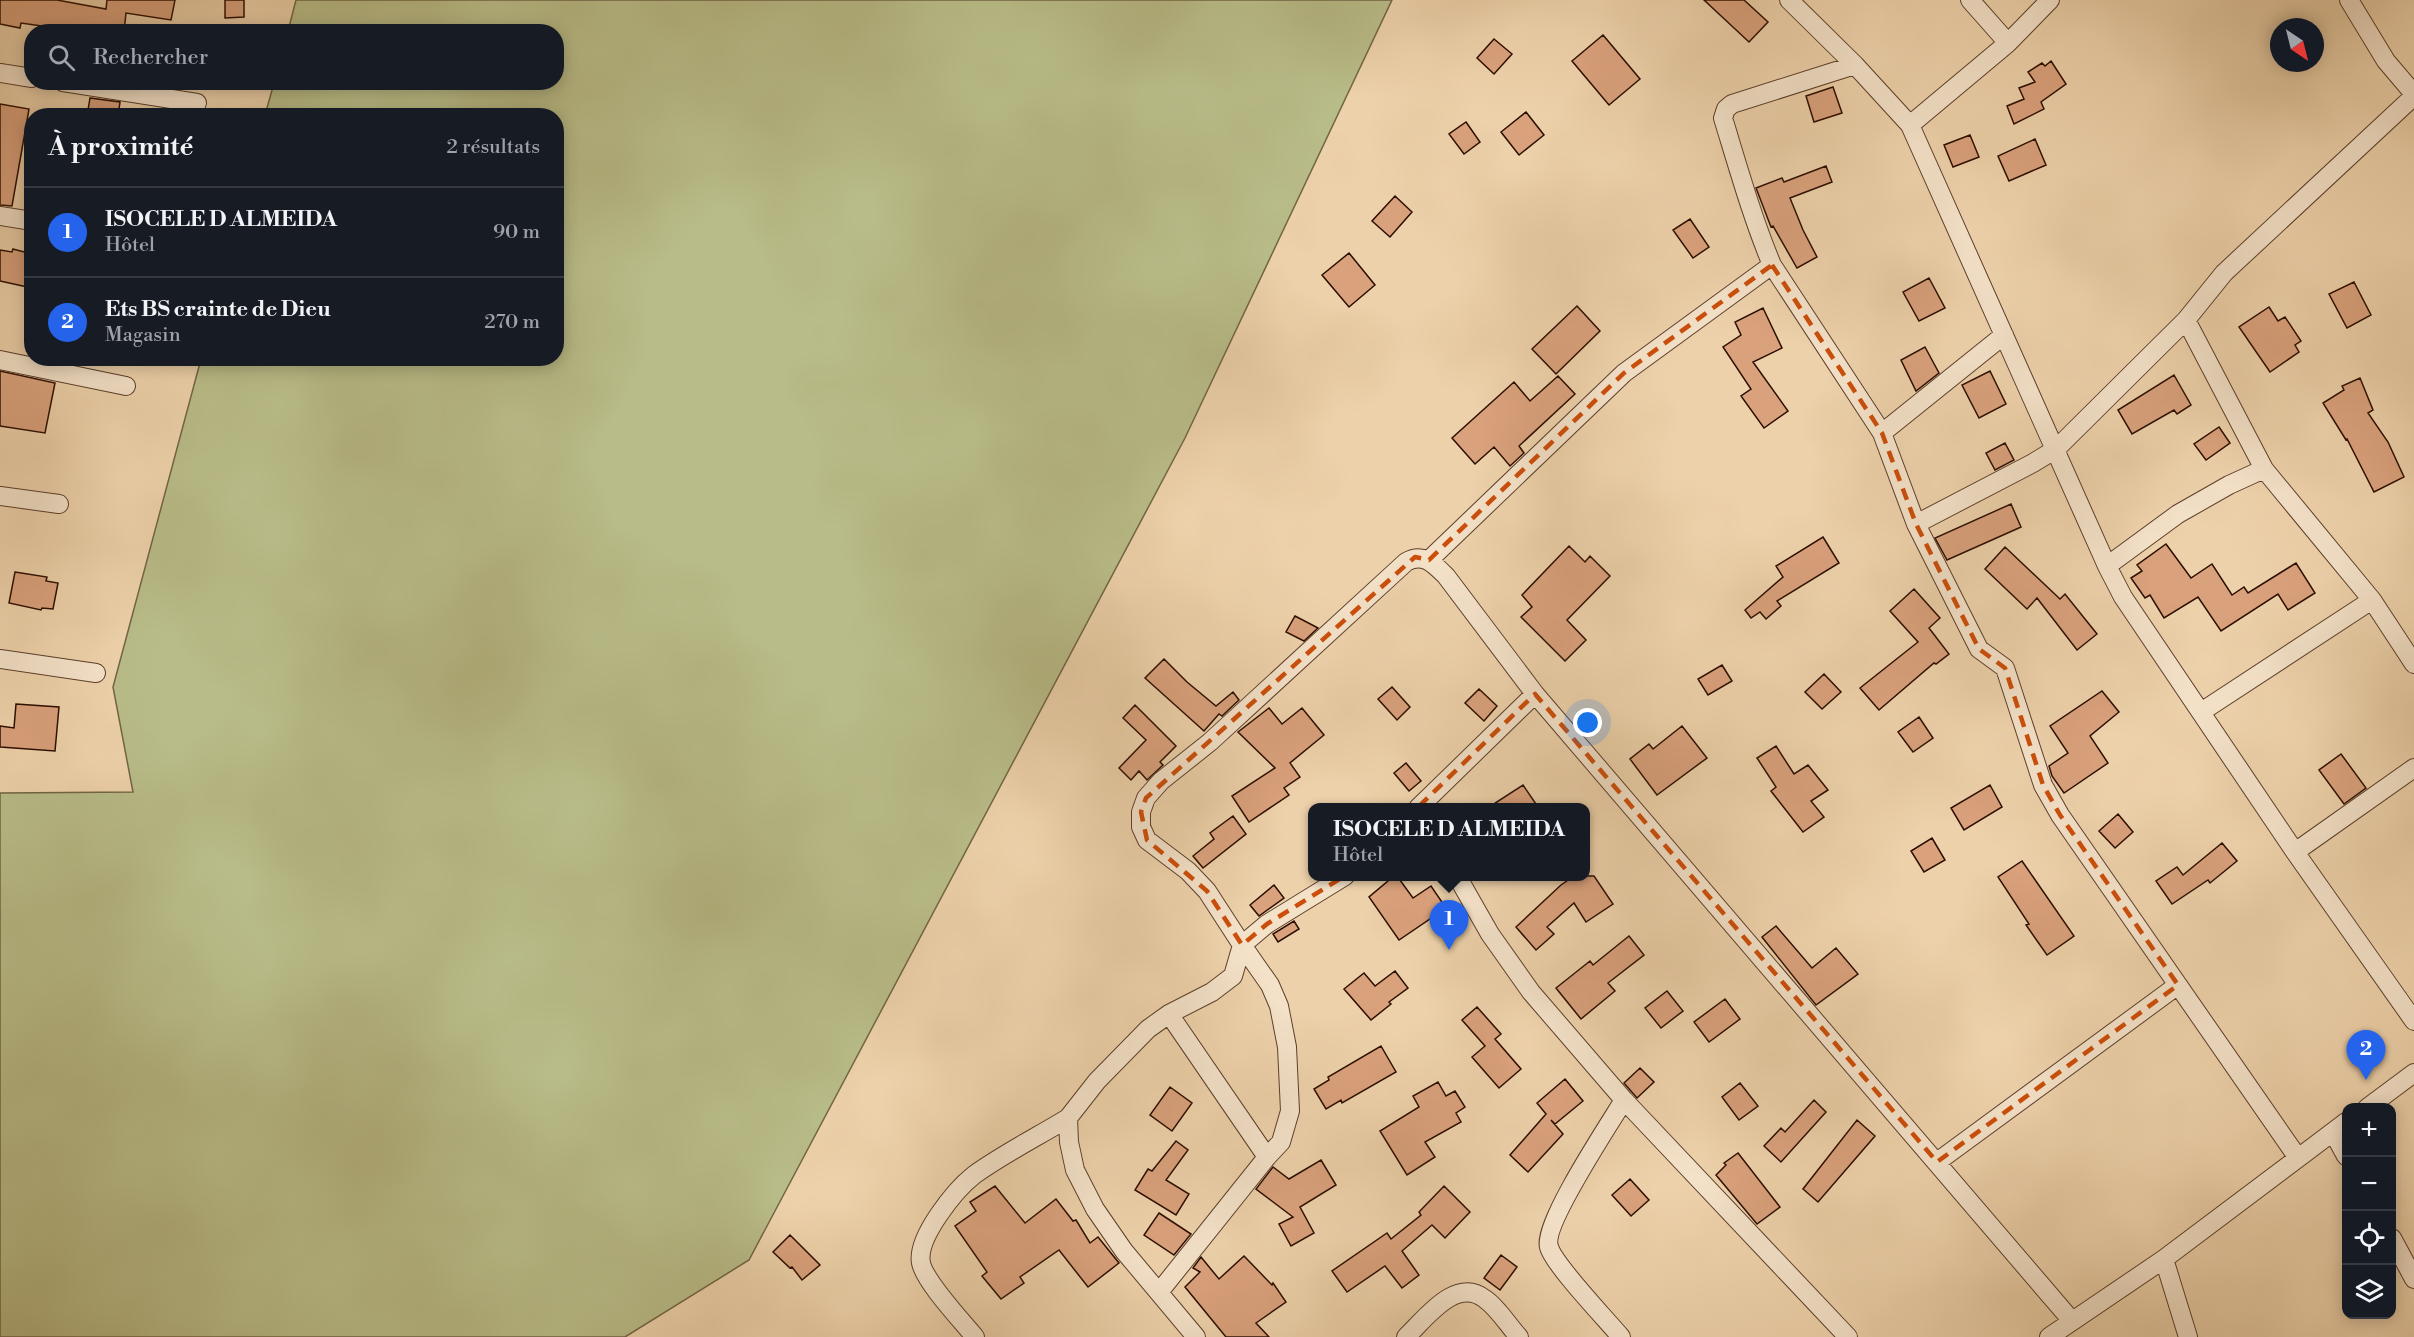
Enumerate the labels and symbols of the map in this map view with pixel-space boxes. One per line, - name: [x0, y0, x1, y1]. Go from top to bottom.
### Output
- north arrow: [2270, 18, 2324, 72]
- your location: [1573, 708, 1602, 737]
- pin: 1: [1430, 900, 1468, 950]
- pin: 2: [2346, 1030, 2386, 1080]

